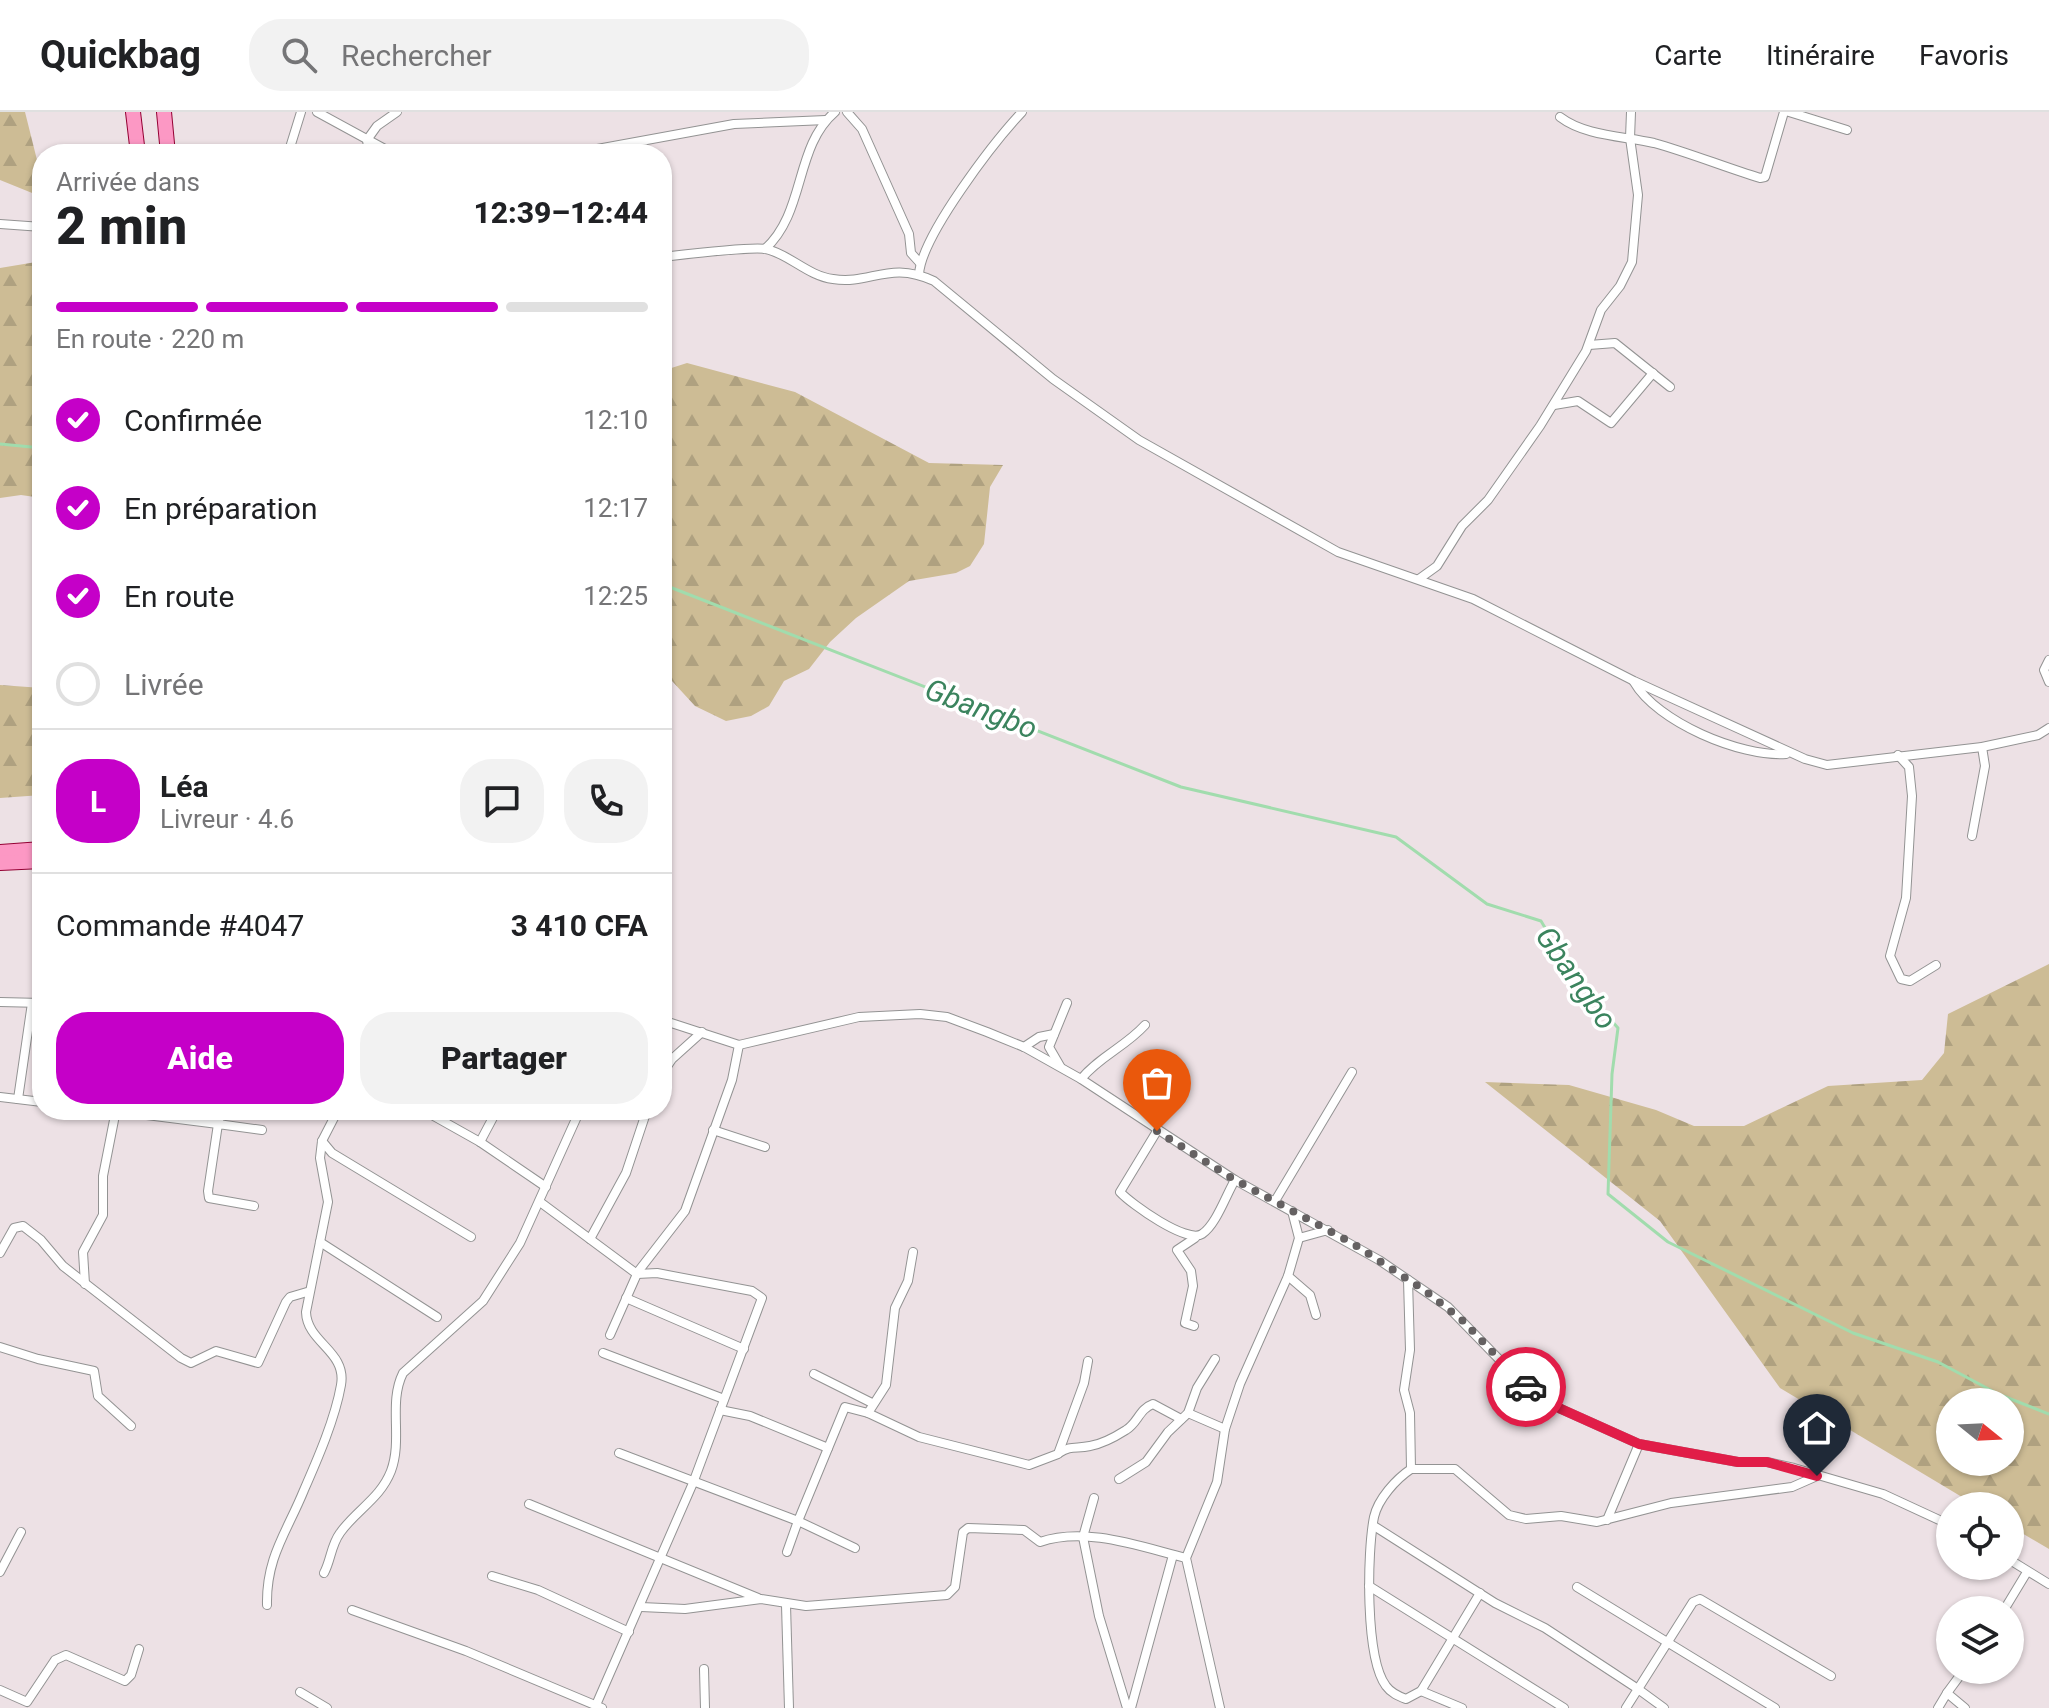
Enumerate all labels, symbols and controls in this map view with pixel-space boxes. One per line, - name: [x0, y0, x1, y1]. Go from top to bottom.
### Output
- search box: [249, 19, 809, 91]
- text: Quickbag: [40, 33, 201, 77]
- icon: search: [277, 33, 321, 77]
- text: Rechercher: [341, 38, 492, 73]
- text: Carte: [1654, 39, 1722, 72]
- text: Itinéraire: [1766, 39, 1875, 72]
- text: Favoris: [1919, 39, 2009, 72]
- text: Arrivée dans: [56, 167, 200, 197]
- text: 12:39–12:44: [473, 195, 648, 230]
- text: 2 min: [56, 196, 187, 257]
- text: En route · 220 m: [56, 324, 244, 354]
- icon: check: [56, 398, 100, 442]
- text: Confirmée: [124, 403, 262, 438]
- text: 12:10: [583, 405, 648, 435]
- icon: check: [56, 486, 100, 530]
- text: En préparation: [124, 491, 318, 526]
- text: 12:17: [583, 493, 648, 523]
- icon: check: [56, 574, 100, 618]
- text: En route: [124, 579, 234, 614]
- text: 12:25: [583, 581, 648, 611]
- text: Livrée: [124, 667, 204, 702]
- water label: Gbangbo: [920, 671, 1042, 746]
- button: chat: [460, 759, 544, 843]
- button: phone: [564, 759, 648, 843]
- text: Léa: [160, 769, 209, 804]
- text: L: [90, 784, 106, 819]
- text: Livreur · 4.6: [160, 804, 294, 834]
- text: Commande #4047: [56, 908, 304, 943]
- text: 3 410 CFA: [511, 908, 648, 943]
- water label: Gbangbo: [1528, 920, 1624, 1036]
- button: Aide: [56, 1012, 344, 1104]
- button: Partager: [360, 1012, 648, 1104]
- pin: [1123, 1049, 1191, 1131]
- icon: bag: [1135, 1061, 1179, 1105]
- courier: [1486, 1347, 1566, 1427]
- icon: car: [1504, 1365, 1548, 1409]
- north arrow: [1936, 1388, 2024, 1476]
- map controls: [1936, 1388, 2024, 1684]
- pin: [1783, 1394, 1851, 1476]
- icon: home: [1795, 1406, 1839, 1450]
- button: locate: [1936, 1492, 2024, 1580]
- button: layers: [1936, 1596, 2024, 1684]

